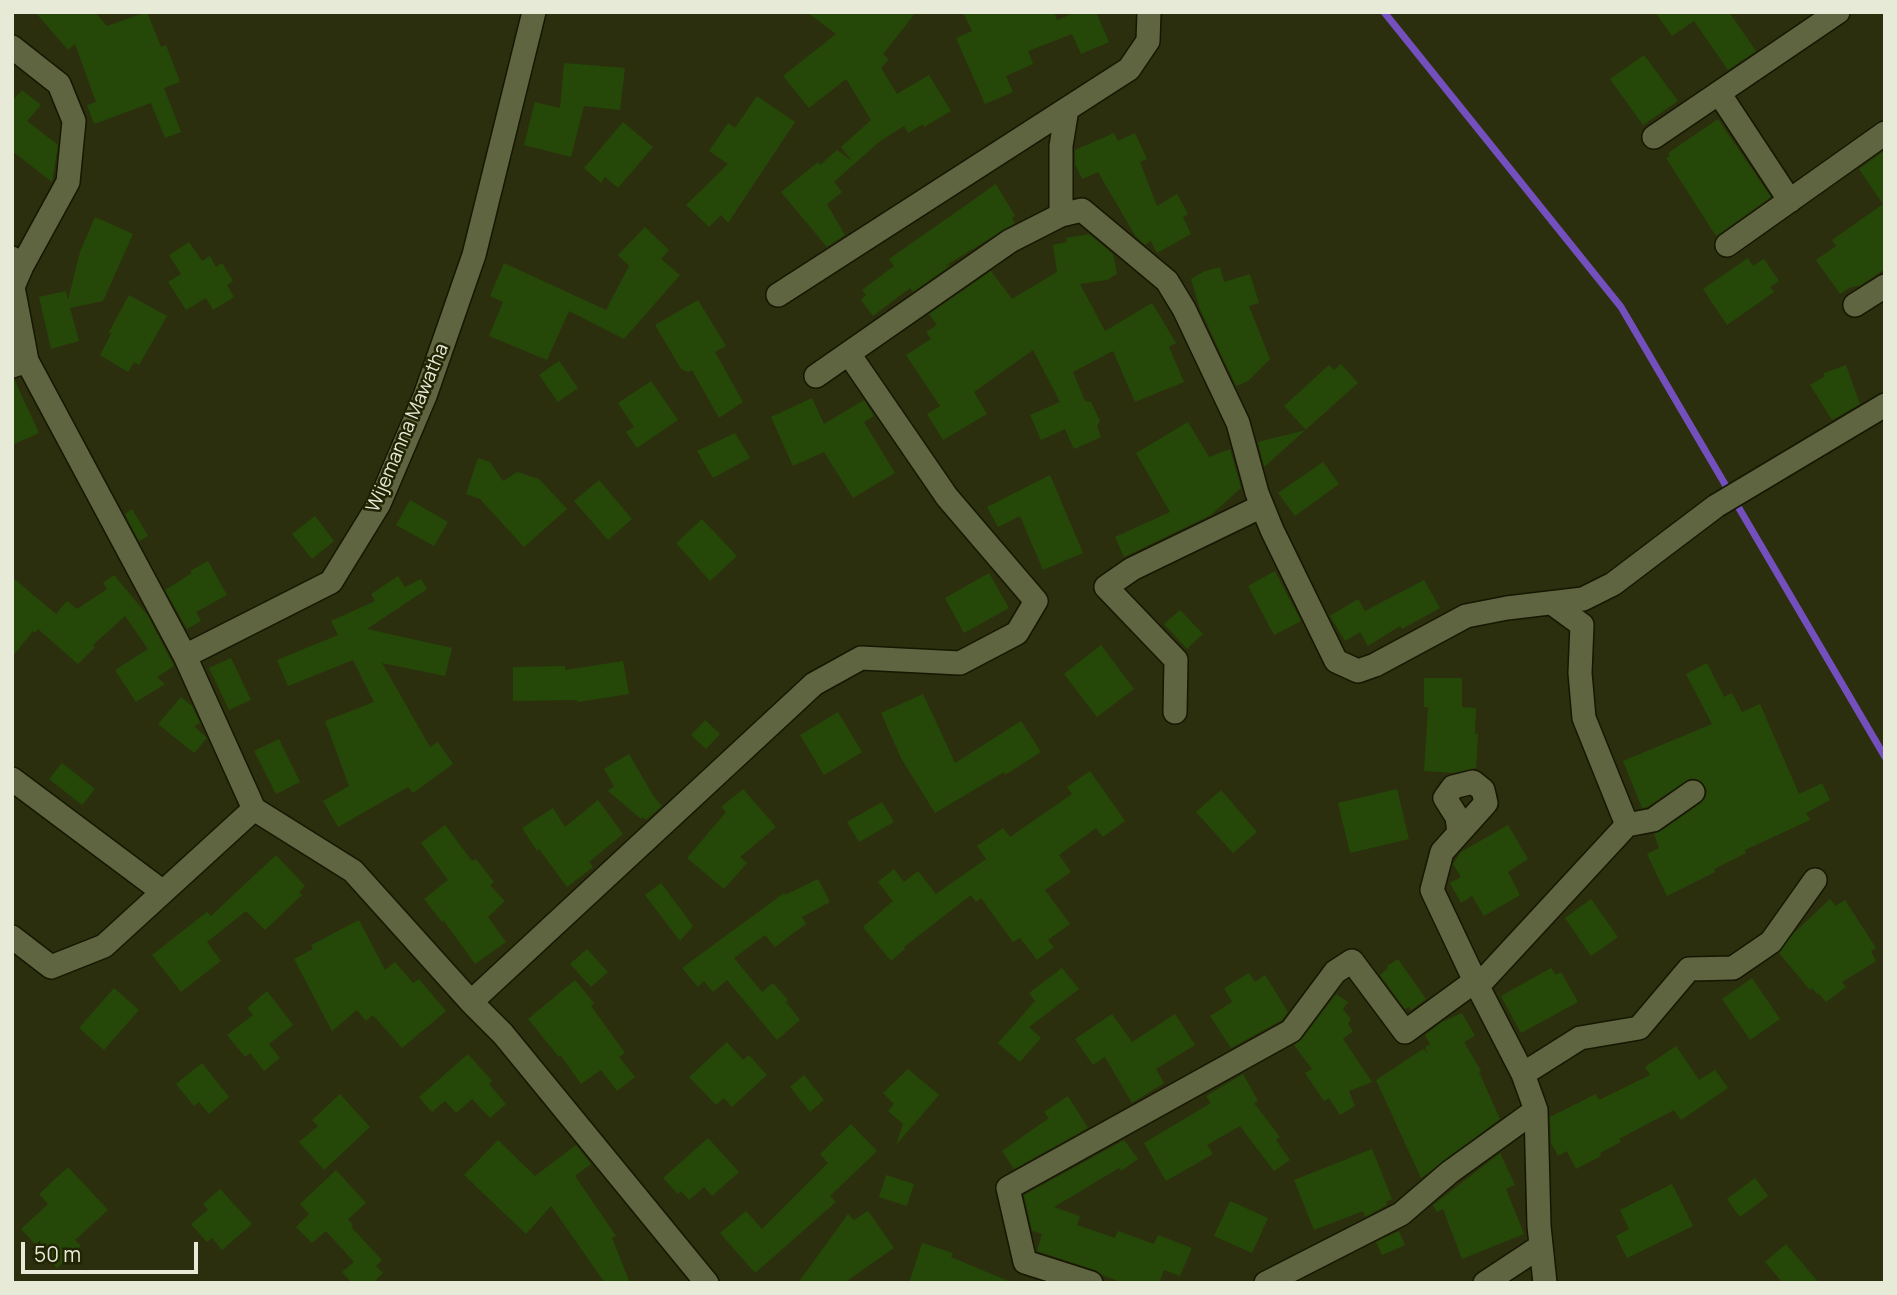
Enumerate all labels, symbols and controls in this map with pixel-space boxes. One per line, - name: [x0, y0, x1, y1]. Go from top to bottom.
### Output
- street label: Wijemanna Mawatha: [362, 340, 454, 516]
- scale bar: [24, 1228, 201, 1272]
- text: 50 m: [34, 1240, 81, 1268]

